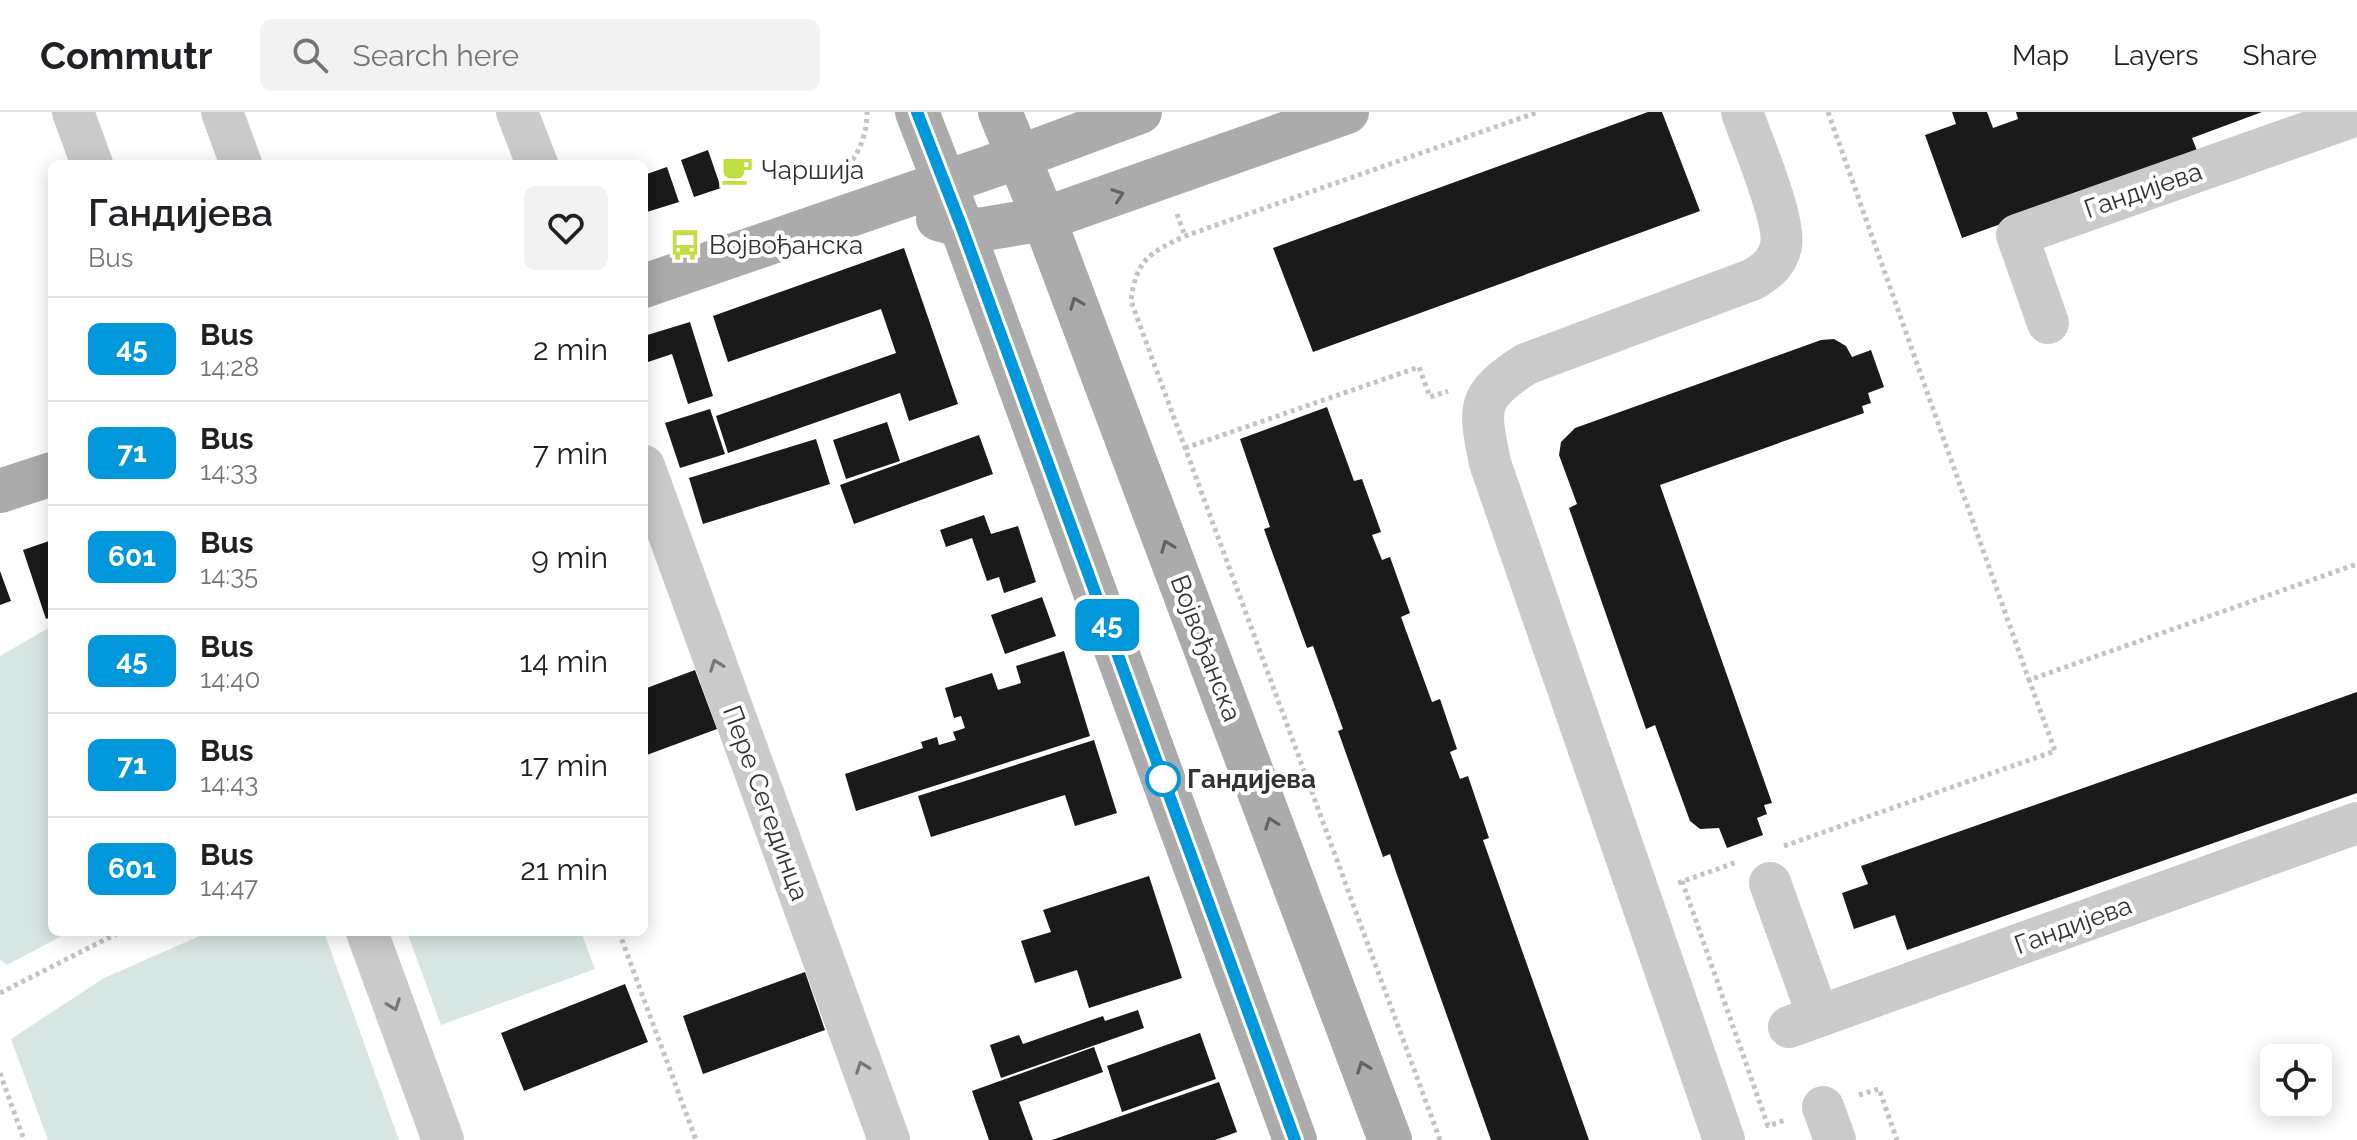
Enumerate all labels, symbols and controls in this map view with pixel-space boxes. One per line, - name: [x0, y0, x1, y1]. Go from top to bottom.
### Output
- search box: [260, 19, 820, 91]
- text: Commutr: [40, 33, 212, 78]
- icon: search: [288, 33, 332, 77]
- text: Search here: [352, 38, 519, 73]
- text: Map: [2012, 39, 2069, 72]
- text: Layers: [2113, 39, 2199, 72]
- text: Share: [2243, 39, 2317, 72]
- cafe icon: Чаршија: [720, 153, 754, 187]
- place label: Чаршија: [761, 155, 864, 185]
- street label: Гандијева: [2080, 156, 2206, 224]
- button: heart: [524, 186, 608, 270]
- one-way arrow: [1111, 188, 1125, 204]
- text: Гандијева: [88, 190, 273, 235]
- bus stop icon: Војвођанска: [668, 228, 702, 262]
- place label: Војвођанска: [709, 230, 863, 260]
- text: Bus: [88, 243, 133, 273]
- one-way arrow: [1069, 297, 1086, 311]
- text: Bus: [200, 317, 254, 352]
- text: 45: [116, 332, 148, 365]
- text: 2 min: [533, 332, 608, 367]
- text: 14:28: [200, 352, 259, 382]
- text: Bus: [200, 421, 254, 456]
- text: 71: [117, 436, 147, 469]
- text: 7 min: [533, 436, 608, 471]
- text: 14:33: [200, 456, 258, 486]
- text: Bus: [200, 525, 254, 560]
- text: 601: [108, 540, 156, 573]
- text: 9 min: [531, 540, 608, 575]
- one-way arrow: [1160, 540, 1177, 554]
- text: 14:35: [200, 560, 258, 590]
- street label: Војвођанска: [1164, 571, 1248, 725]
- line badge: 45: [1071, 599, 1143, 651]
- text: 45: [1091, 608, 1123, 641]
- text: Bus: [200, 629, 254, 664]
- text: 45: [116, 644, 148, 677]
- text: 14 min: [520, 644, 608, 679]
- one-way arrow: [709, 658, 726, 672]
- text: 14:40: [200, 664, 260, 694]
- street label: Пере Сегединца: [717, 701, 815, 905]
- text: Bus: [200, 733, 254, 768]
- text: 71: [117, 748, 147, 781]
- text: 17 min: [520, 748, 608, 783]
- marker: Гандијева: [1146, 762, 1180, 796]
- place label: Гандијева: [1187, 764, 1316, 794]
- text: 14:43: [200, 768, 258, 798]
- one-way arrow: [1265, 817, 1281, 831]
- text: Bus: [200, 837, 254, 872]
- text: 601: [108, 852, 156, 885]
- text: 21 min: [520, 852, 608, 887]
- text: 14:47: [200, 872, 258, 902]
- street label: Гандијева: [2010, 890, 2136, 960]
- one-way arrow: [384, 997, 400, 1011]
- map controls: [2260, 1044, 2332, 1116]
- button: locate: [2260, 1044, 2332, 1116]
- one-way arrow: [855, 1061, 872, 1075]
- one-way arrow: [1356, 1061, 1372, 1075]

